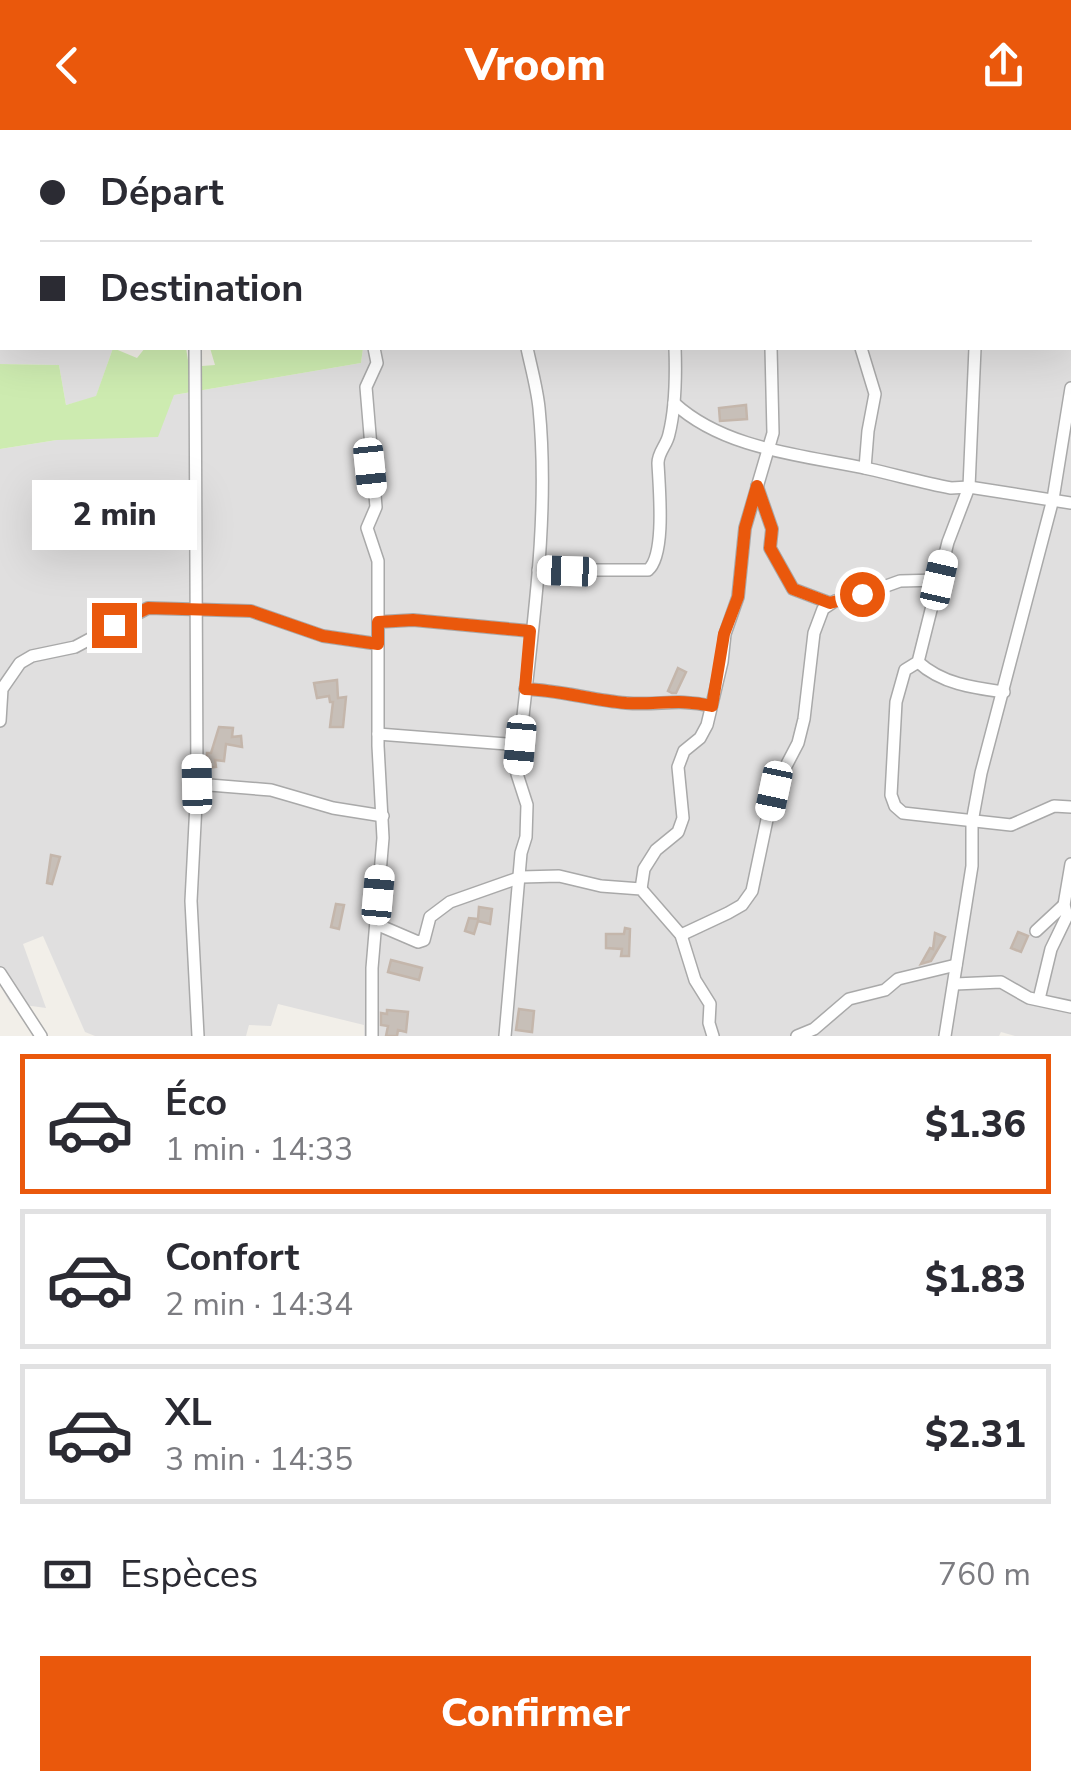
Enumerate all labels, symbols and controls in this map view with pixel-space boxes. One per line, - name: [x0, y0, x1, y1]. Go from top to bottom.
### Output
- text: Vroom: [465, 35, 606, 96]
- icon: back: [40, 38, 95, 93]
- icon: share: [976, 38, 1031, 93]
- text: Départ: [100, 167, 224, 218]
- text: Destination: [100, 263, 304, 314]
- car: [352, 437, 388, 499]
- callout: 2 min: [32, 480, 196, 550]
- text: 2 min: [72, 493, 157, 536]
- car: [918, 547, 960, 613]
- car: [536, 555, 598, 587]
- route start: [840, 572, 885, 617]
- route end: [92, 603, 137, 648]
- car: [502, 714, 538, 776]
- car: [181, 754, 213, 814]
- car: [753, 759, 795, 823]
- car: [360, 864, 396, 926]
- text: Éco: [165, 1077, 227, 1128]
- icon: car: [45, 1079, 135, 1169]
- text: $1.36: [925, 1099, 1026, 1150]
- text: 1 min · 14:33: [165, 1128, 353, 1171]
- text: Confort: [165, 1232, 299, 1283]
- icon: car: [45, 1234, 135, 1324]
- text: $1.83: [925, 1254, 1026, 1305]
- text: 2 min · 14:34: [165, 1283, 353, 1326]
- text: XL: [165, 1387, 212, 1438]
- icon: car: [45, 1389, 135, 1479]
- text: $2.31: [925, 1409, 1026, 1460]
- text: 3 min · 14:35: [165, 1438, 353, 1481]
- icon: cash: [40, 1547, 95, 1602]
- text: Espèces: [120, 1549, 258, 1600]
- text: 760 m: [938, 1553, 1031, 1596]
- button: Confirmer: [40, 1656, 1031, 1771]

